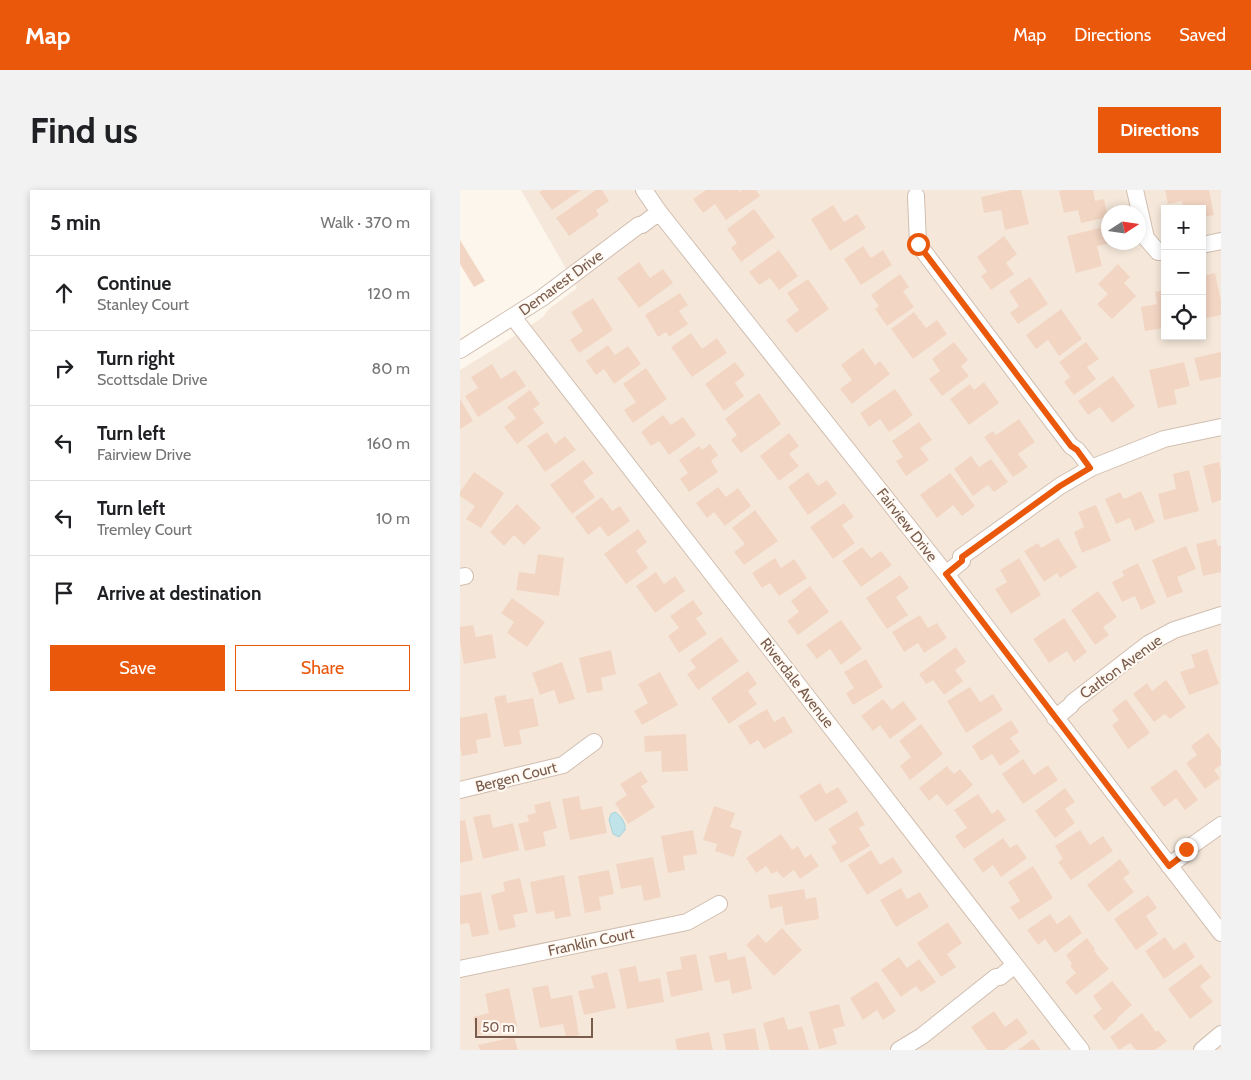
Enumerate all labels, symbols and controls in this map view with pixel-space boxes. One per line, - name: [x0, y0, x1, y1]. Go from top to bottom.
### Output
- text: Map: [25, 21, 71, 50]
- text: Map: [1013, 24, 1046, 46]
- text: Directions: [1074, 24, 1151, 46]
- text: Saved: [1179, 24, 1226, 46]
- button: Directions: [1098, 107, 1221, 153]
- text: Find us: [30, 109, 138, 152]
- north arrow: [1101, 205, 1146, 250]
- map controls: [1161, 205, 1206, 340]
- button: +: [1161, 205, 1206, 250]
- text: 5 min: [50, 210, 101, 235]
- text: Walk · 370 m: [321, 213, 410, 232]
- route start: [907, 233, 930, 256]
- street label: Demarest Drive: [516, 246, 607, 319]
- button: −: [1161, 250, 1206, 295]
- text: Continue: [97, 272, 171, 295]
- icon: ahead: [50, 279, 78, 307]
- text: 120 m: [368, 284, 410, 303]
- text: Stanley Court: [97, 295, 189, 314]
- button: locate: [1161, 295, 1206, 340]
- text: Turn right: [97, 347, 175, 370]
- icon: right: [50, 354, 78, 382]
- text: 80 m: [372, 359, 410, 378]
- text: Scottsdale Drive: [97, 370, 208, 389]
- text: Turn left: [97, 422, 165, 445]
- icon: left: [50, 429, 78, 457]
- text: 160 m: [367, 434, 410, 453]
- text: Fairview Drive: [97, 445, 191, 464]
- street label: Fairview Drive: [873, 485, 941, 566]
- text: Turn left: [97, 497, 165, 520]
- icon: left: [50, 504, 78, 532]
- text: 10 m: [376, 509, 410, 528]
- text: Tremley Court: [97, 520, 192, 539]
- icon: arrive: [50, 579, 78, 607]
- text: Arrive at destination: [97, 582, 261, 605]
- street label: Carlton Avenue: [1076, 631, 1166, 703]
- street label: Riverdale Avenue: [756, 634, 838, 732]
- button: Save: [50, 645, 225, 691]
- button: Share: [235, 645, 410, 691]
- street label: Bergen Court: [473, 758, 559, 796]
- route end: [1175, 838, 1198, 861]
- street label: Franklin Court: [546, 924, 636, 960]
- scale bar: [475, 1015, 592, 1038]
- text: 50 m: [482, 1018, 515, 1036]

